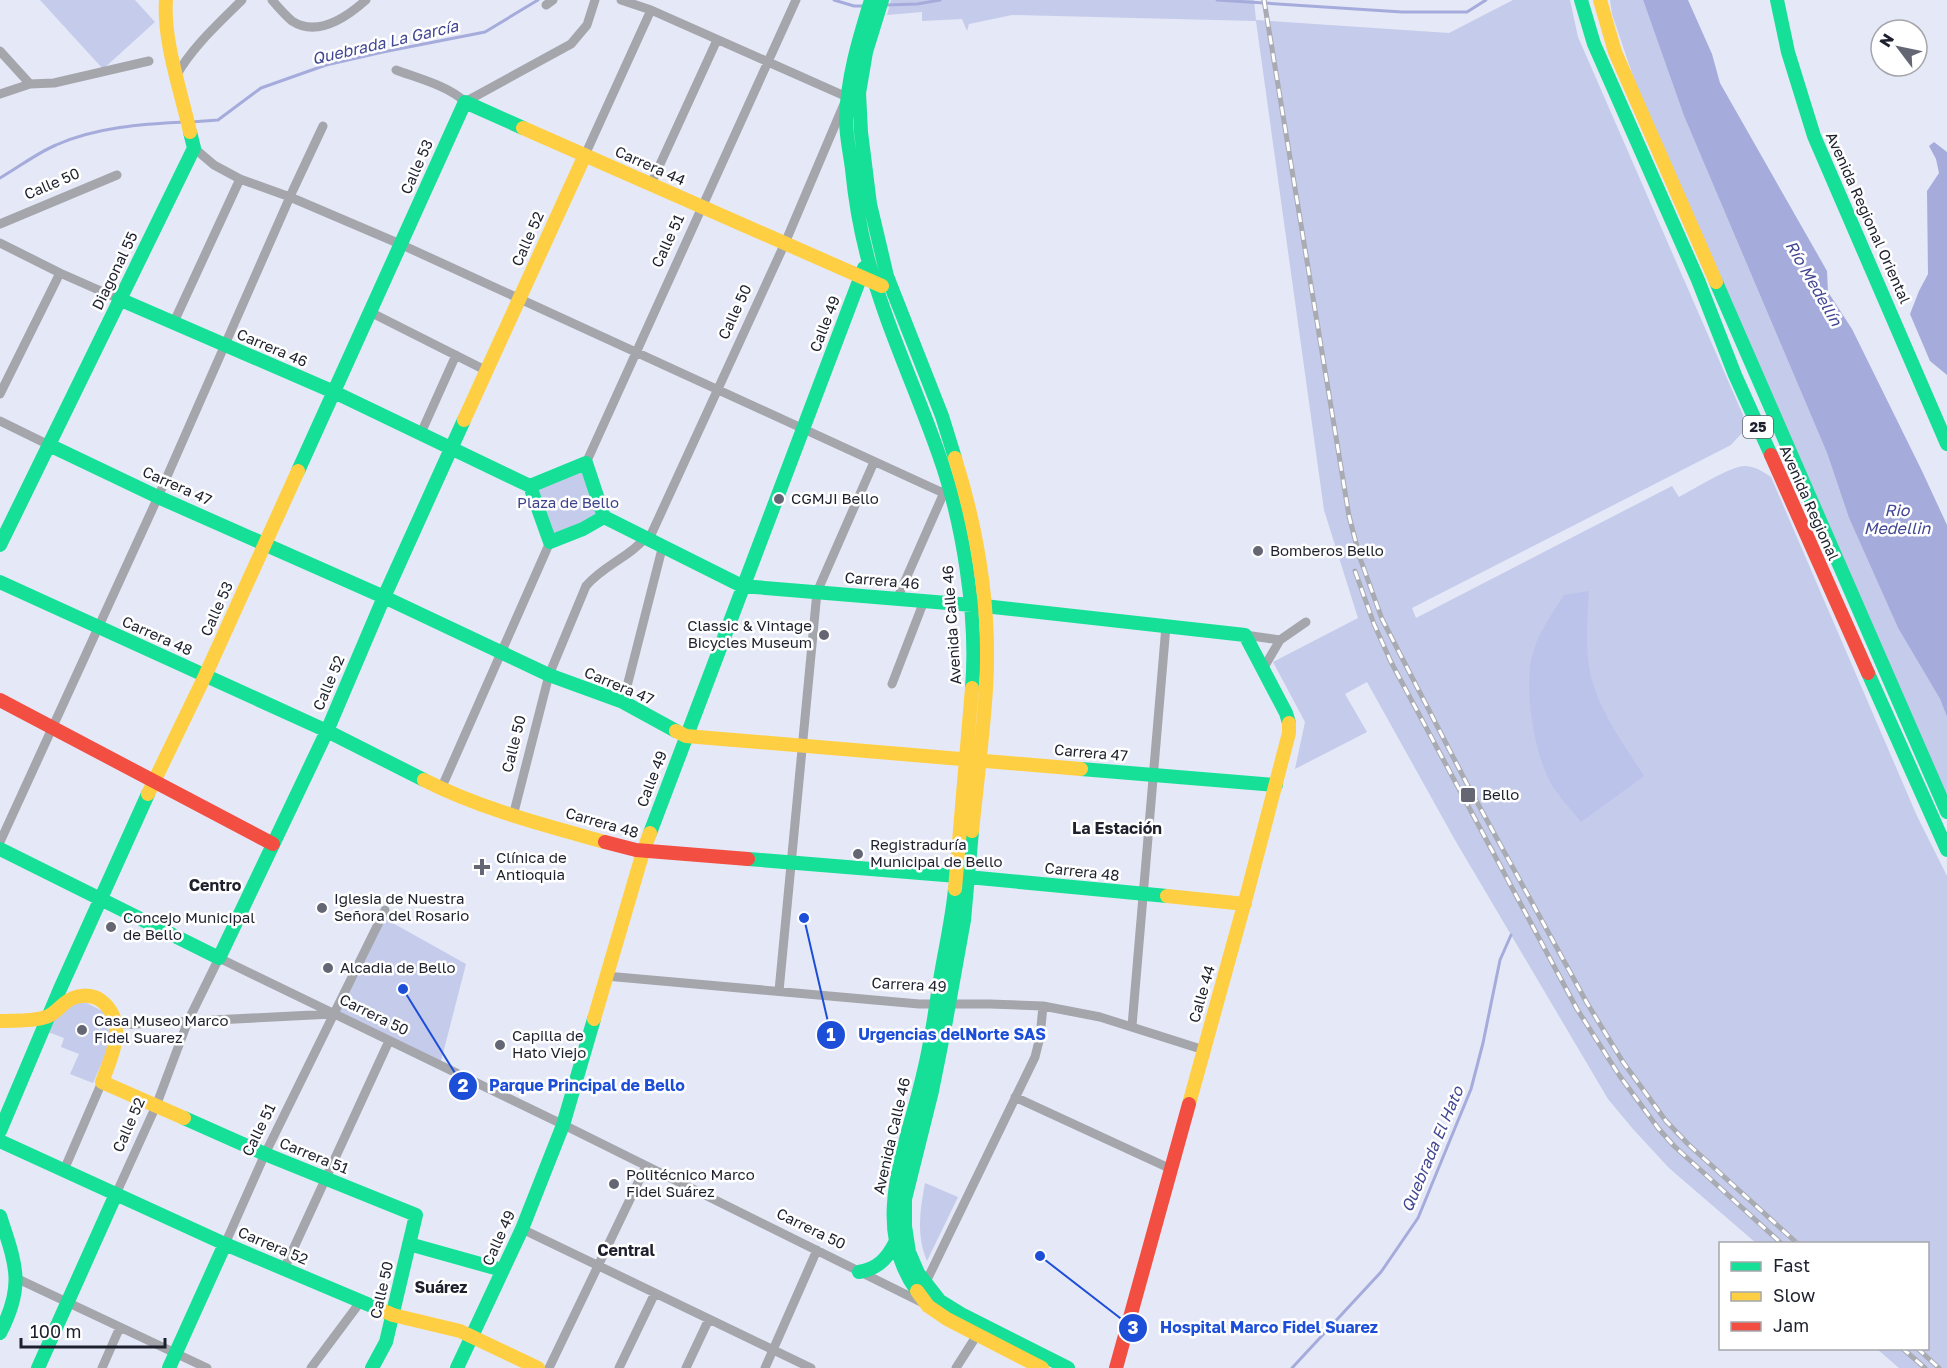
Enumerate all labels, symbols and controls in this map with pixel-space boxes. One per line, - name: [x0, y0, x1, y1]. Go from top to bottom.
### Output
- water label: Quebrada La García: [310, 15, 461, 69]
- north arrow: [1869, 18, 1929, 78]
- text: N: [1875, 30, 1898, 51]
- street label: Avenida Regional Oriental: [1823, 129, 1915, 306]
- street label: Calle 53: [396, 136, 436, 197]
- street label: Carrera 44: [612, 142, 688, 189]
- street label: Calle 50: [21, 163, 82, 203]
- street label: Calle 52: [507, 208, 547, 269]
- street label: Calle 51: [647, 211, 687, 270]
- street label: Diagonal 55: [87, 228, 141, 313]
- water label: Río Medellín: [1782, 237, 1847, 330]
- street label: Calle 50: [714, 281, 755, 342]
- street label: Calle 49: [805, 293, 843, 354]
- street label: Carrera 46: [234, 324, 310, 370]
- road number: 25: [1743, 416, 1773, 438]
- street label: Avenida Regional: [1776, 442, 1843, 563]
- street label: Carrera 47: [140, 462, 215, 508]
- place label: CGMJI Bello: [791, 489, 879, 507]
- marker: CGMJI Bello: [772, 492, 786, 506]
- park label: Plaza de Bello: [517, 493, 619, 511]
- water label: Rio Medellin: [1864, 500, 1931, 538]
- place label: Bomberos Bello: [1270, 541, 1384, 559]
- marker: Bomberos Bello: [1251, 544, 1265, 558]
- street label: Avenida Calle 46: [938, 565, 964, 685]
- street label: Carrera 46: [844, 568, 920, 592]
- street label: Calle 53: [196, 578, 236, 639]
- street label: Carrera 48: [119, 612, 195, 659]
- place label: Classic & Vintage Bicycles Museum: [687, 616, 812, 651]
- marker: Classic & Vintage Bicycles Museum: [817, 628, 831, 642]
- street label: Calle 52: [308, 652, 348, 713]
- street label: Carrera 47: [582, 662, 657, 708]
- street label: Calle 50: [497, 713, 529, 774]
- street label: Carrera 47: [1053, 740, 1129, 764]
- street label: Calle 49: [632, 748, 670, 809]
- place label: Bello: [1482, 785, 1519, 803]
- marker: Bello: [1459, 786, 1477, 804]
- street label: Carrera 48: [564, 803, 641, 841]
- district label: La Estación: [1072, 818, 1162, 838]
- place label: Registraduría Municipal de Bello: [870, 835, 1003, 870]
- marker: Registraduría Municipal de Bello: [851, 847, 865, 861]
- place label: Clínica de Antioquia: [496, 848, 567, 883]
- marker: Clínica de Antioquia: [473, 858, 491, 876]
- street label: Carrera 48: [1044, 858, 1120, 884]
- district label: Centro: [189, 875, 242, 895]
- place label: Iglesia de Nuestra Señora del Rosario: [334, 889, 469, 924]
- marker: Iglesia de Nuestra Señora del Rosario: [315, 901, 329, 915]
- place label: Concejo Municipal de Bello: [123, 908, 255, 943]
- marker: Concejo Municipal de Bello: [104, 920, 118, 934]
- place label: Alcadia de Bello: [340, 958, 455, 976]
- marker: Alcadia de Bello: [321, 961, 335, 975]
- street label: Calle 44: [1184, 963, 1218, 1025]
- street label: Carrera 49: [871, 973, 947, 995]
- street label: Carrera 50: [337, 990, 412, 1039]
- place label: Casa Museo Marco Fidel Suarez: [94, 1011, 228, 1046]
- callout: Urgencias delNorte SAS: [816, 1018, 1058, 1052]
- marker: Casa Museo Marco Fidel Suarez: [75, 1023, 89, 1037]
- text: 1: [826, 1023, 836, 1045]
- text: Urgencias delNorte SAS: [858, 1024, 1046, 1044]
- place label: Capilla de Hato Viejo: [512, 1026, 586, 1061]
- marker: Capilla de Hato Viejo: [493, 1038, 507, 1052]
- callout: Parque Principal de Bello: [448, 1069, 697, 1103]
- text: 2: [458, 1074, 469, 1096]
- text: Parque Principal de Bello: [489, 1075, 685, 1095]
- street label: Avenida Calle 46: [869, 1076, 913, 1196]
- water label: Quebrada El Hato: [1397, 1082, 1468, 1215]
- street label: Calle 52: [108, 1094, 148, 1155]
- street label: Calle 51: [238, 1100, 279, 1159]
- street label: Carrera 51: [277, 1133, 352, 1177]
- place label: Politécnico Marco Fidel Suárez: [626, 1165, 755, 1200]
- marker: Politécnico Marco Fidel Suárez: [607, 1177, 621, 1191]
- street label: Carrera 50: [774, 1204, 849, 1253]
- street label: Calle 49: [478, 1207, 518, 1268]
- street label: Carrera 52: [236, 1222, 311, 1268]
- district label: Central: [597, 1240, 655, 1260]
- legend: [1719, 1242, 1929, 1350]
- text: Fast: [1773, 1254, 1810, 1276]
- street label: Calle 50: [366, 1259, 396, 1320]
- district label: Suárez: [414, 1277, 468, 1297]
- text: Slow: [1773, 1284, 1816, 1306]
- scale bar: [21, 1311, 165, 1349]
- callout: Hospital Marco Fidel Suarez: [1118, 1311, 1390, 1345]
- text: Jam: [1773, 1314, 1809, 1336]
- text: 3: [1128, 1316, 1139, 1338]
- text: Hospital Marco Fidel Suarez: [1160, 1317, 1378, 1337]
- text: 100 m: [30, 1320, 81, 1342]

